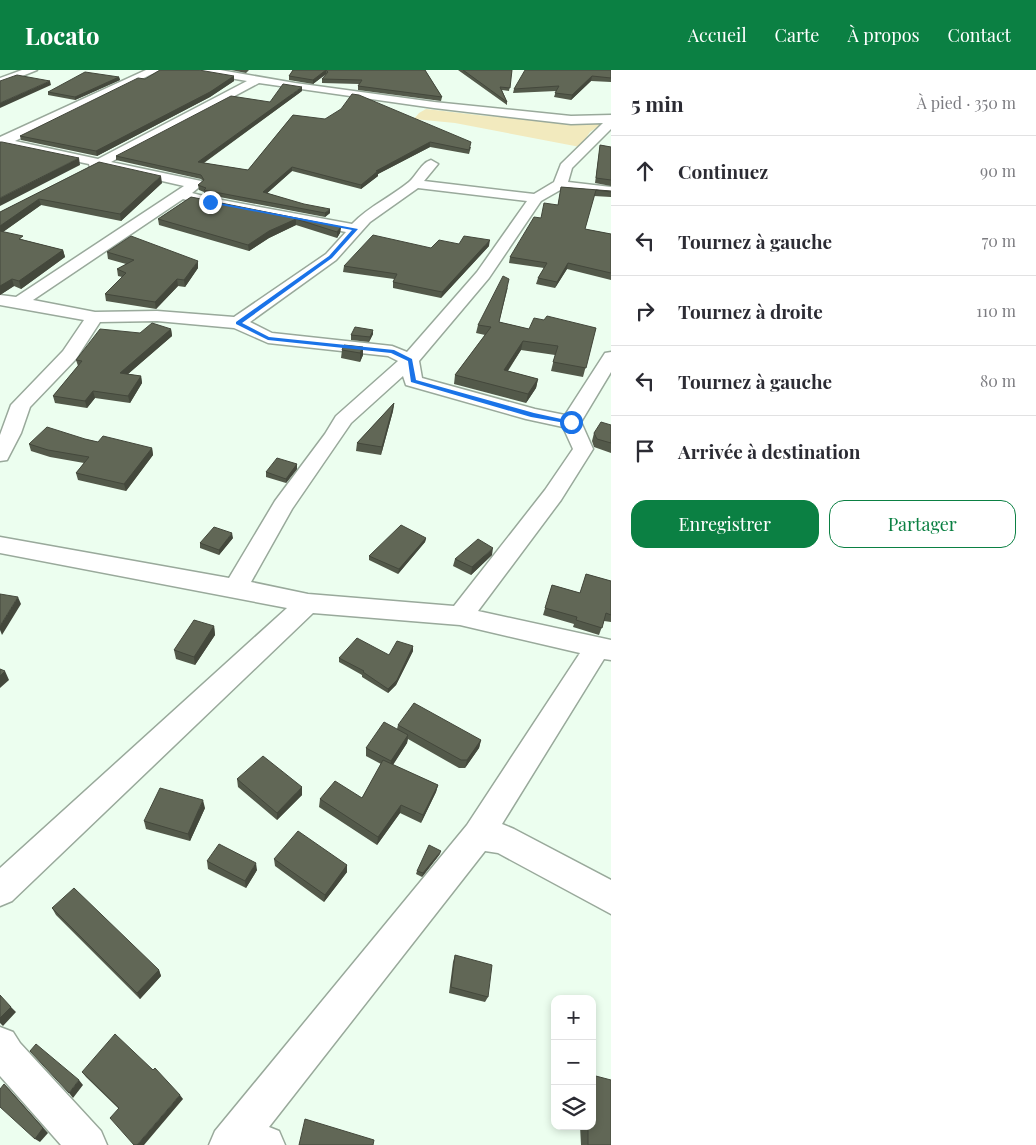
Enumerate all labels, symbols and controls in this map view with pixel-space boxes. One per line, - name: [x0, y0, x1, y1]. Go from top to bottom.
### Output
- text: Locato: [25, 19, 99, 51]
- text: Accueil: [688, 23, 747, 47]
- text: Carte: [775, 23, 819, 47]
- text: À propos: [847, 23, 920, 47]
- text: Contact: [948, 23, 1011, 47]
- text: 5 min: [631, 89, 684, 117]
- text: À pied · 350 m: [917, 92, 1016, 113]
- icon: ahead: [631, 157, 659, 185]
- text: Continuez: [678, 158, 768, 184]
- text: 90 m: [980, 160, 1016, 181]
- route end: [199, 191, 222, 214]
- icon: left: [631, 227, 659, 255]
- text: Tournez à gauche: [678, 228, 832, 254]
- text: 70 m: [982, 230, 1016, 251]
- icon: right: [631, 297, 659, 325]
- text: Tournez à droite: [678, 298, 823, 324]
- text: 110 m: [976, 300, 1016, 321]
- icon: left: [631, 367, 659, 395]
- text: Tournez à gauche: [678, 368, 832, 394]
- text: 80 m: [980, 370, 1016, 391]
- route start: [560, 411, 583, 434]
- icon: arrive: [631, 437, 659, 465]
- text: Arrivée à destination: [678, 438, 860, 464]
- button: Enregistrer: [631, 500, 819, 548]
- button: Partager: [829, 500, 1016, 548]
- map controls: [551, 995, 596, 1130]
- button: +: [551, 995, 596, 1040]
- button: −: [551, 1040, 596, 1085]
- button: layers: [551, 1085, 596, 1130]

